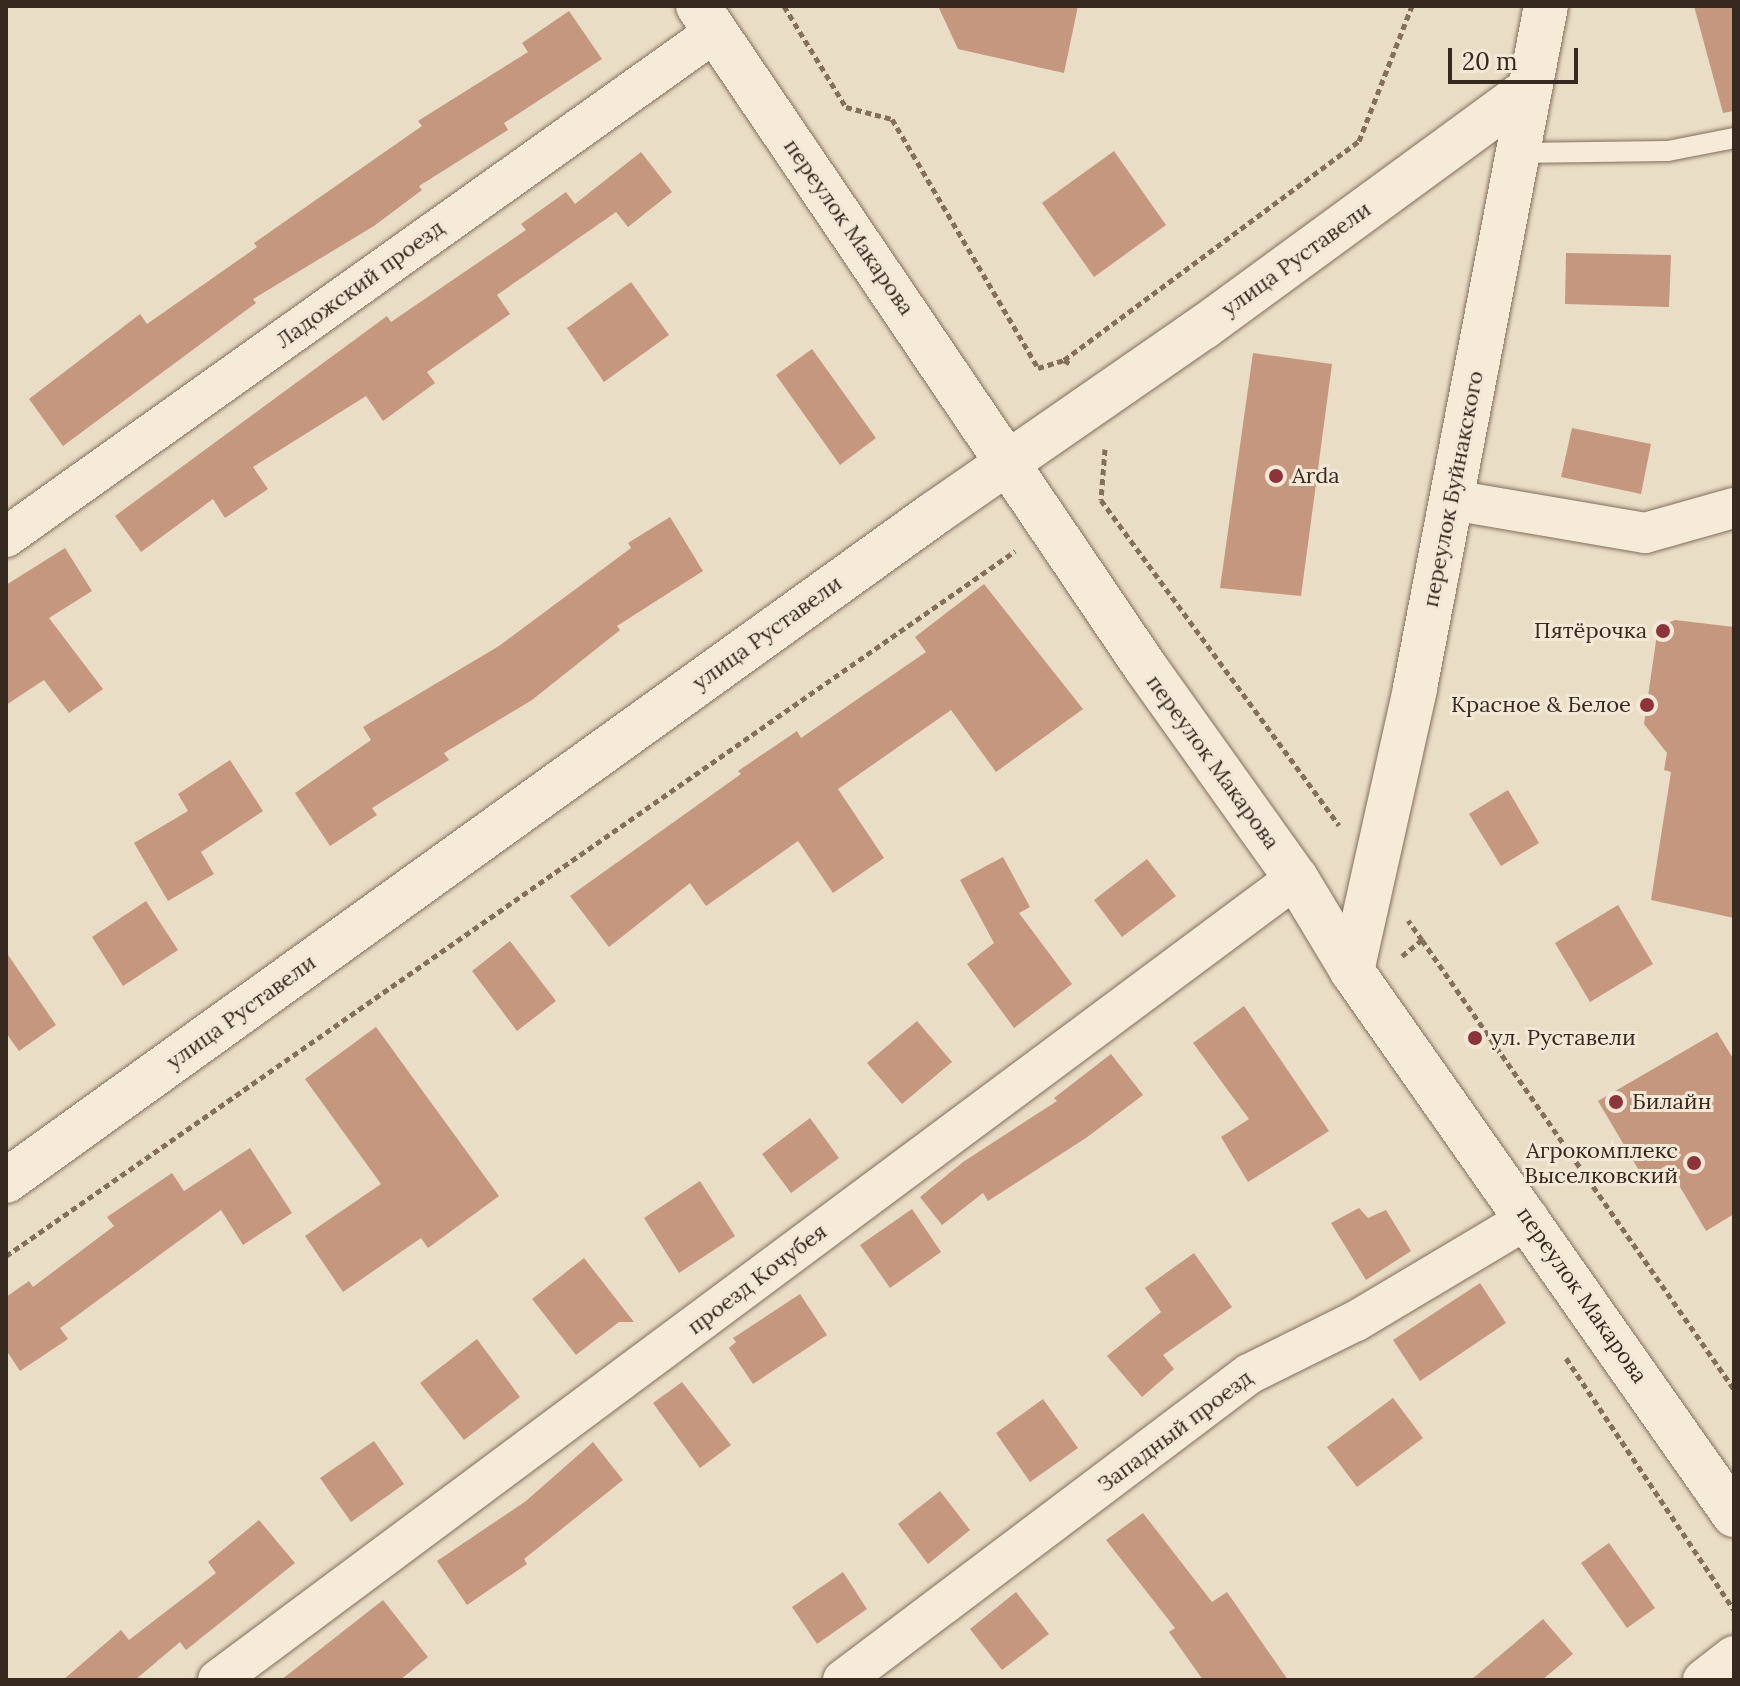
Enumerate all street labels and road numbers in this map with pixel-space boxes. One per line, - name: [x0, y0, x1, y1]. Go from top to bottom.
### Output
- street label: переулок Макарова: [778, 134, 920, 320]
- street label: улица Руставели: [1216, 196, 1376, 322]
- street label: Ладожский проезд: [271, 214, 449, 354]
- street label: переулок Буйнакского: [1417, 369, 1489, 609]
- street label: улица Руставели: [687, 570, 847, 696]
- street label: переулок Макарова: [1141, 670, 1285, 854]
- street label: улица Руставели: [161, 949, 321, 1075]
- street label: переулок Макарова: [1511, 1202, 1653, 1388]
- street label: проезд Кочубея: [682, 1218, 832, 1340]
- street label: Западный проезд: [1092, 1364, 1258, 1498]

